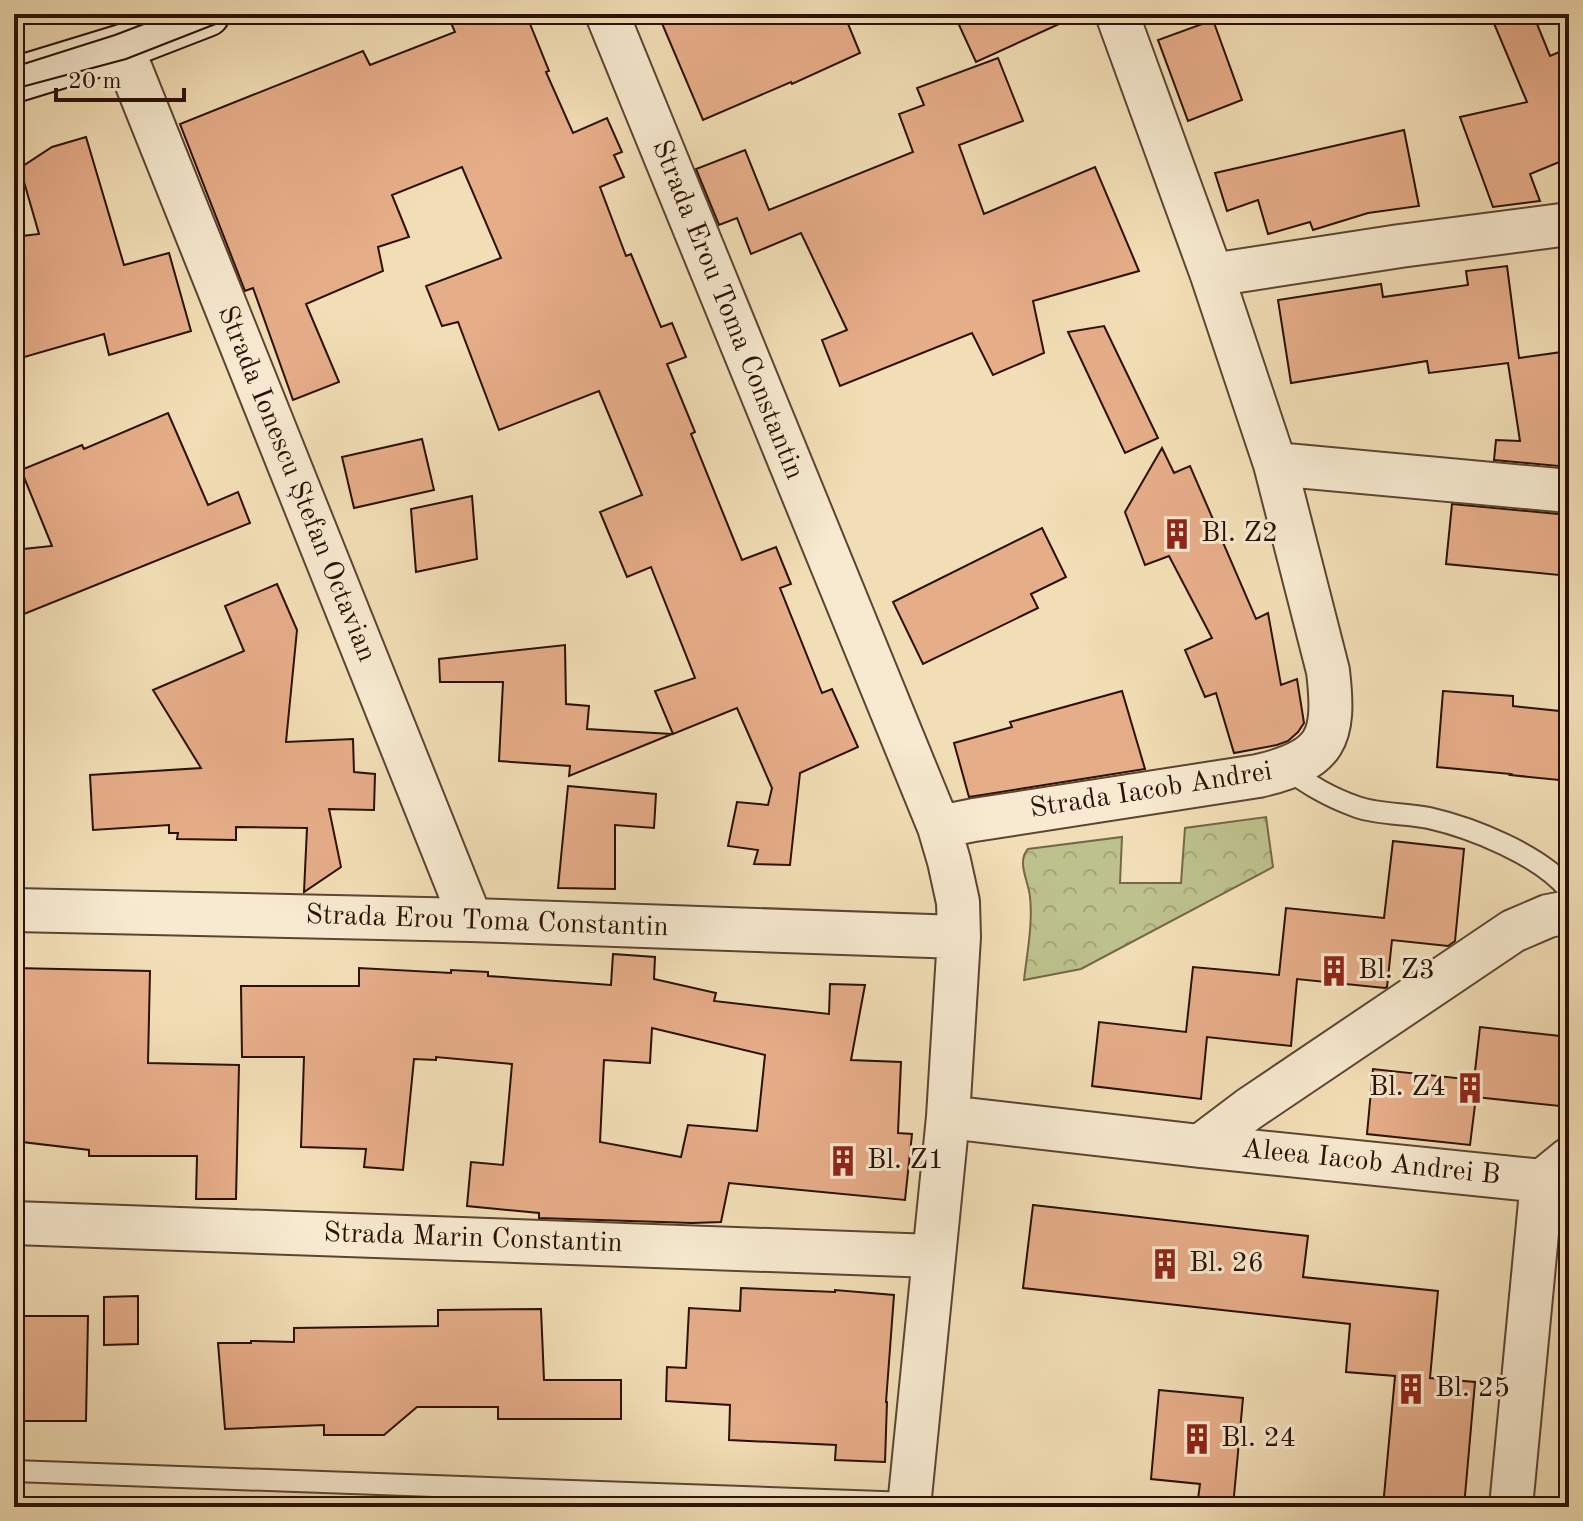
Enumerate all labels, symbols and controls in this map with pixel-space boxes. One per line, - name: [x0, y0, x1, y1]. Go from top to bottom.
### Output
- scale bar: [56, 52, 184, 102]
- text: 20 m: [68, 70, 122, 94]
- street label: Strada Erou Toma Constantin: [646, 136, 808, 484]
- street label: Strada Ionescu Ștefan Octavian: [212, 302, 380, 666]
- building icon: Bl. Z2: [1160, 517, 1194, 551]
- place label: Bl. Z2: [1201, 520, 1278, 548]
- street label: Strada Iacob Andrei: [1028, 758, 1274, 824]
- street label: Strada Erou Toma Constantin: [305, 902, 669, 942]
- building icon: Bl. Z3: [1317, 954, 1351, 988]
- place label: Bl. Z3: [1358, 957, 1435, 985]
- building icon: Bl. Z4: [1453, 1071, 1487, 1105]
- place label: Bl. Z4: [1369, 1074, 1446, 1102]
- street label: Aleea Iacob Andrei B: [1240, 1136, 1502, 1190]
- building icon: Bl. Z1: [826, 1144, 860, 1178]
- place label: Bl. Z1: [867, 1147, 944, 1175]
- street label: Strada Marin Constantin: [323, 1220, 623, 1258]
- building icon: Bl. 26: [1148, 1247, 1182, 1281]
- place label: Bl. 26: [1189, 1250, 1264, 1278]
- building icon: Bl. 25: [1394, 1372, 1428, 1406]
- place label: Bl. 25: [1435, 1375, 1510, 1403]
- building icon: Bl. 24: [1180, 1422, 1214, 1456]
- place label: Bl. 24: [1221, 1425, 1296, 1453]

